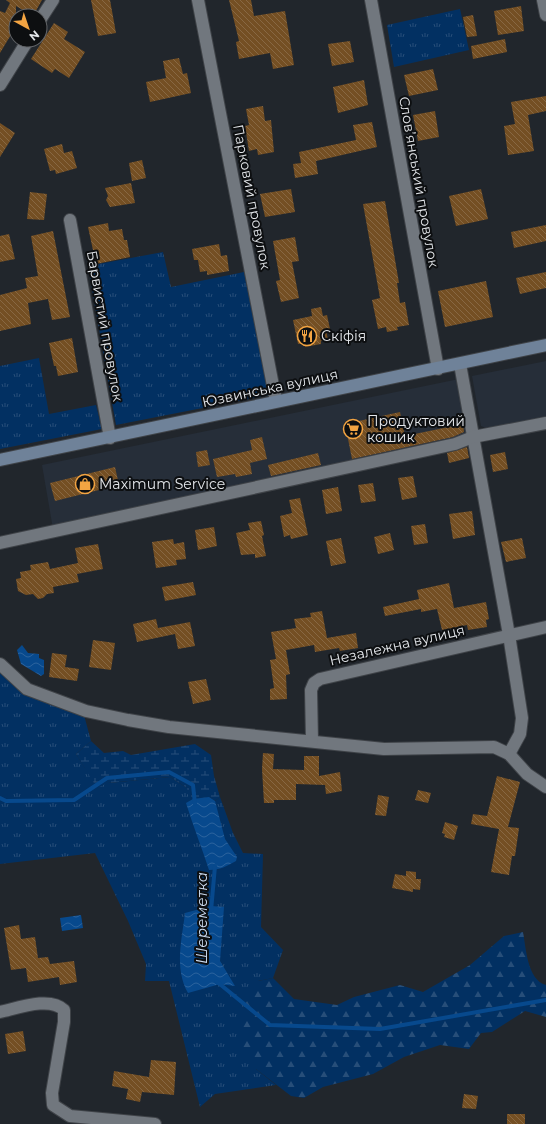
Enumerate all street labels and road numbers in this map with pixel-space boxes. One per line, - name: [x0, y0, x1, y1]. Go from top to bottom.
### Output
- street label: Словʼянський провулок: [395, 95, 443, 269]
- street label: Парковий провулок: [229, 123, 275, 271]
- street label: Барвистий провулок: [83, 249, 127, 403]
- street label: Юзвинська вулиця: [200, 365, 340, 411]
- street label: Незалежна вулиця: [328, 621, 466, 669]

